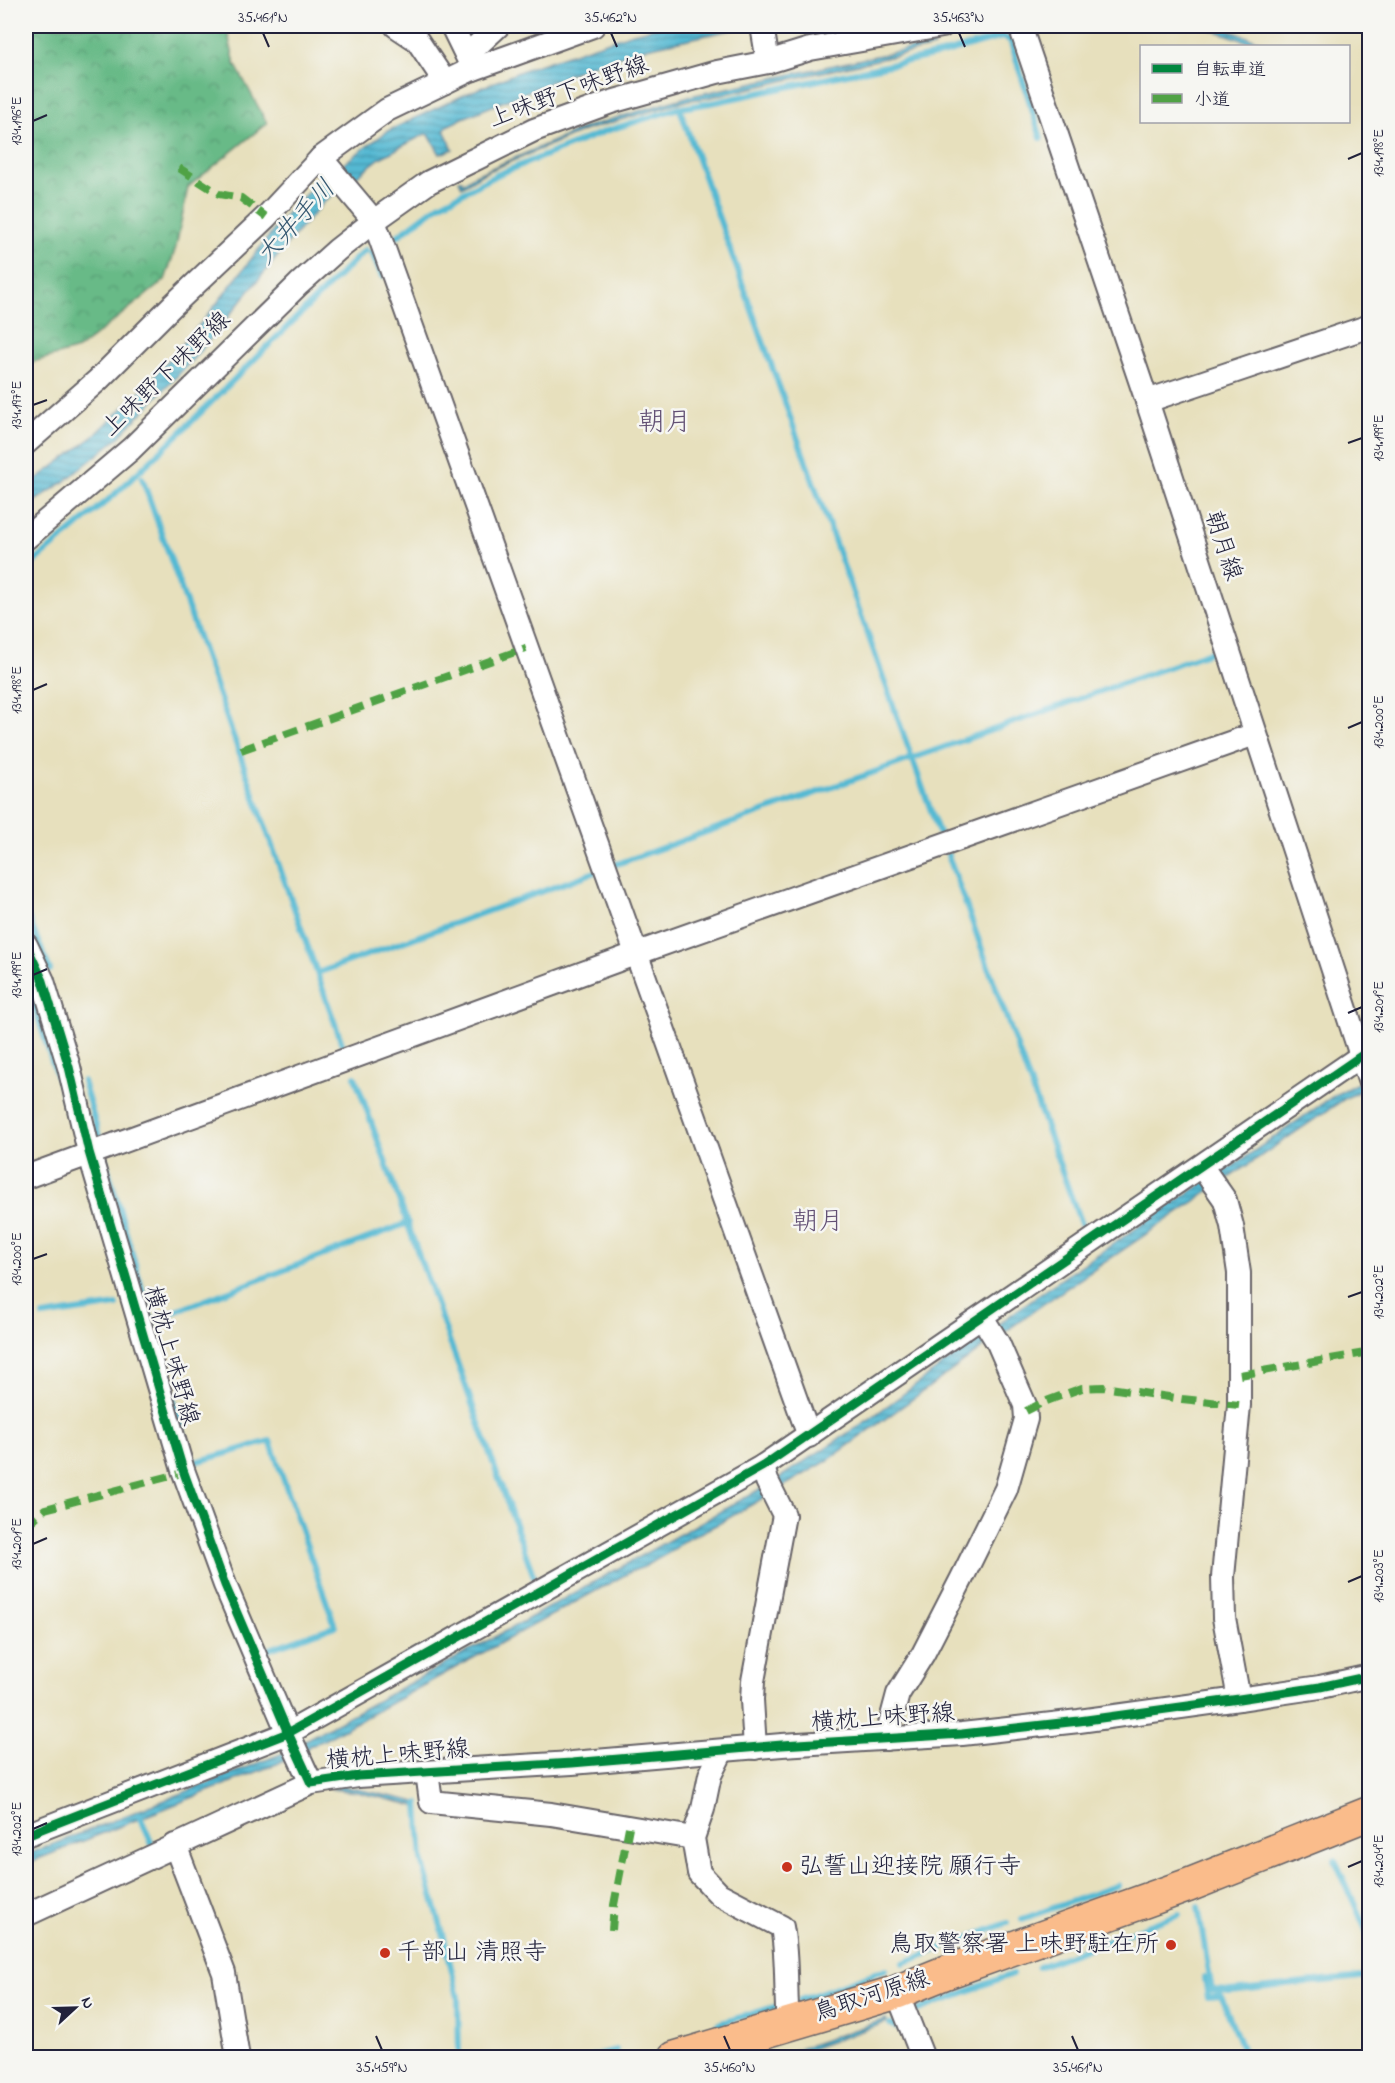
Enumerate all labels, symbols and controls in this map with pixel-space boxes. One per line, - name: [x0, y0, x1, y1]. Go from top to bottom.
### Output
- text: 35.461°N: [238, 7, 288, 29]
- text: 35.462°N: [585, 7, 637, 29]
- text: 35.463°N: [934, 7, 984, 29]
- legend: [1140, 45, 1350, 123]
- street label: 上味野下味野線: [484, 48, 654, 138]
- text: 自転車道: [1194, 58, 1266, 84]
- text: 小道: [1194, 88, 1230, 114]
- text: 134.196°E: [6, 96, 28, 146]
- text: 134.198°E: [1368, 129, 1390, 177]
- water label: 大井手川: [248, 172, 346, 274]
- street label: 上味野下味野線: [94, 304, 240, 446]
- text: 134.197°E: [6, 381, 28, 429]
- district label: 朝月: [638, 404, 692, 443]
- text: 134.199°E: [1368, 414, 1390, 462]
- street label: 朝月線: [1194, 506, 1250, 586]
- text: 134.198°E: [6, 666, 28, 714]
- text: 134.200°E: [1368, 695, 1390, 749]
- text: 134.199°E: [6, 951, 28, 999]
- text: 134.201°E: [1368, 981, 1390, 1033]
- district label: 朝月: [792, 1204, 844, 1242]
- text: 134.200°E: [6, 1232, 28, 1286]
- text: 134.202°E: [1368, 1265, 1390, 1319]
- street label: 横枕上味野線: [133, 1282, 207, 1430]
- text: 134.201°E: [6, 1518, 28, 1570]
- text: 134.203°E: [1368, 1549, 1390, 1603]
- street label: 横枕上味野線: [810, 1697, 956, 1741]
- street label: 横枕上味野線: [325, 1732, 471, 1780]
- text: 134.202°E: [6, 1802, 28, 1856]
- text: 134.204°E: [1368, 1834, 1390, 1888]
- place label: 弘誓山迎接院 願行寺: [799, 1850, 1021, 1885]
- marker: 弘誓山迎接院 願行寺: [780, 1860, 794, 1874]
- place label: 鳥取警察署 上味野駐在所: [889, 1928, 1159, 1963]
- place label: 千部山 清照寺: [397, 1936, 547, 1971]
- marker: 鳥取警察署 上味野駐在所: [1164, 1938, 1178, 1952]
- marker: 千部山 清照寺: [378, 1946, 392, 1960]
- street label: 鳥取河原線: [810, 1962, 934, 2032]
- north arrow: [45, 1978, 105, 2038]
- text: N: [74, 1994, 100, 2013]
- text: 35.459°N: [356, 2057, 408, 2079]
- text: 35.460°N: [704, 2057, 756, 2079]
- text: 35.461°N: [1053, 2057, 1103, 2079]

